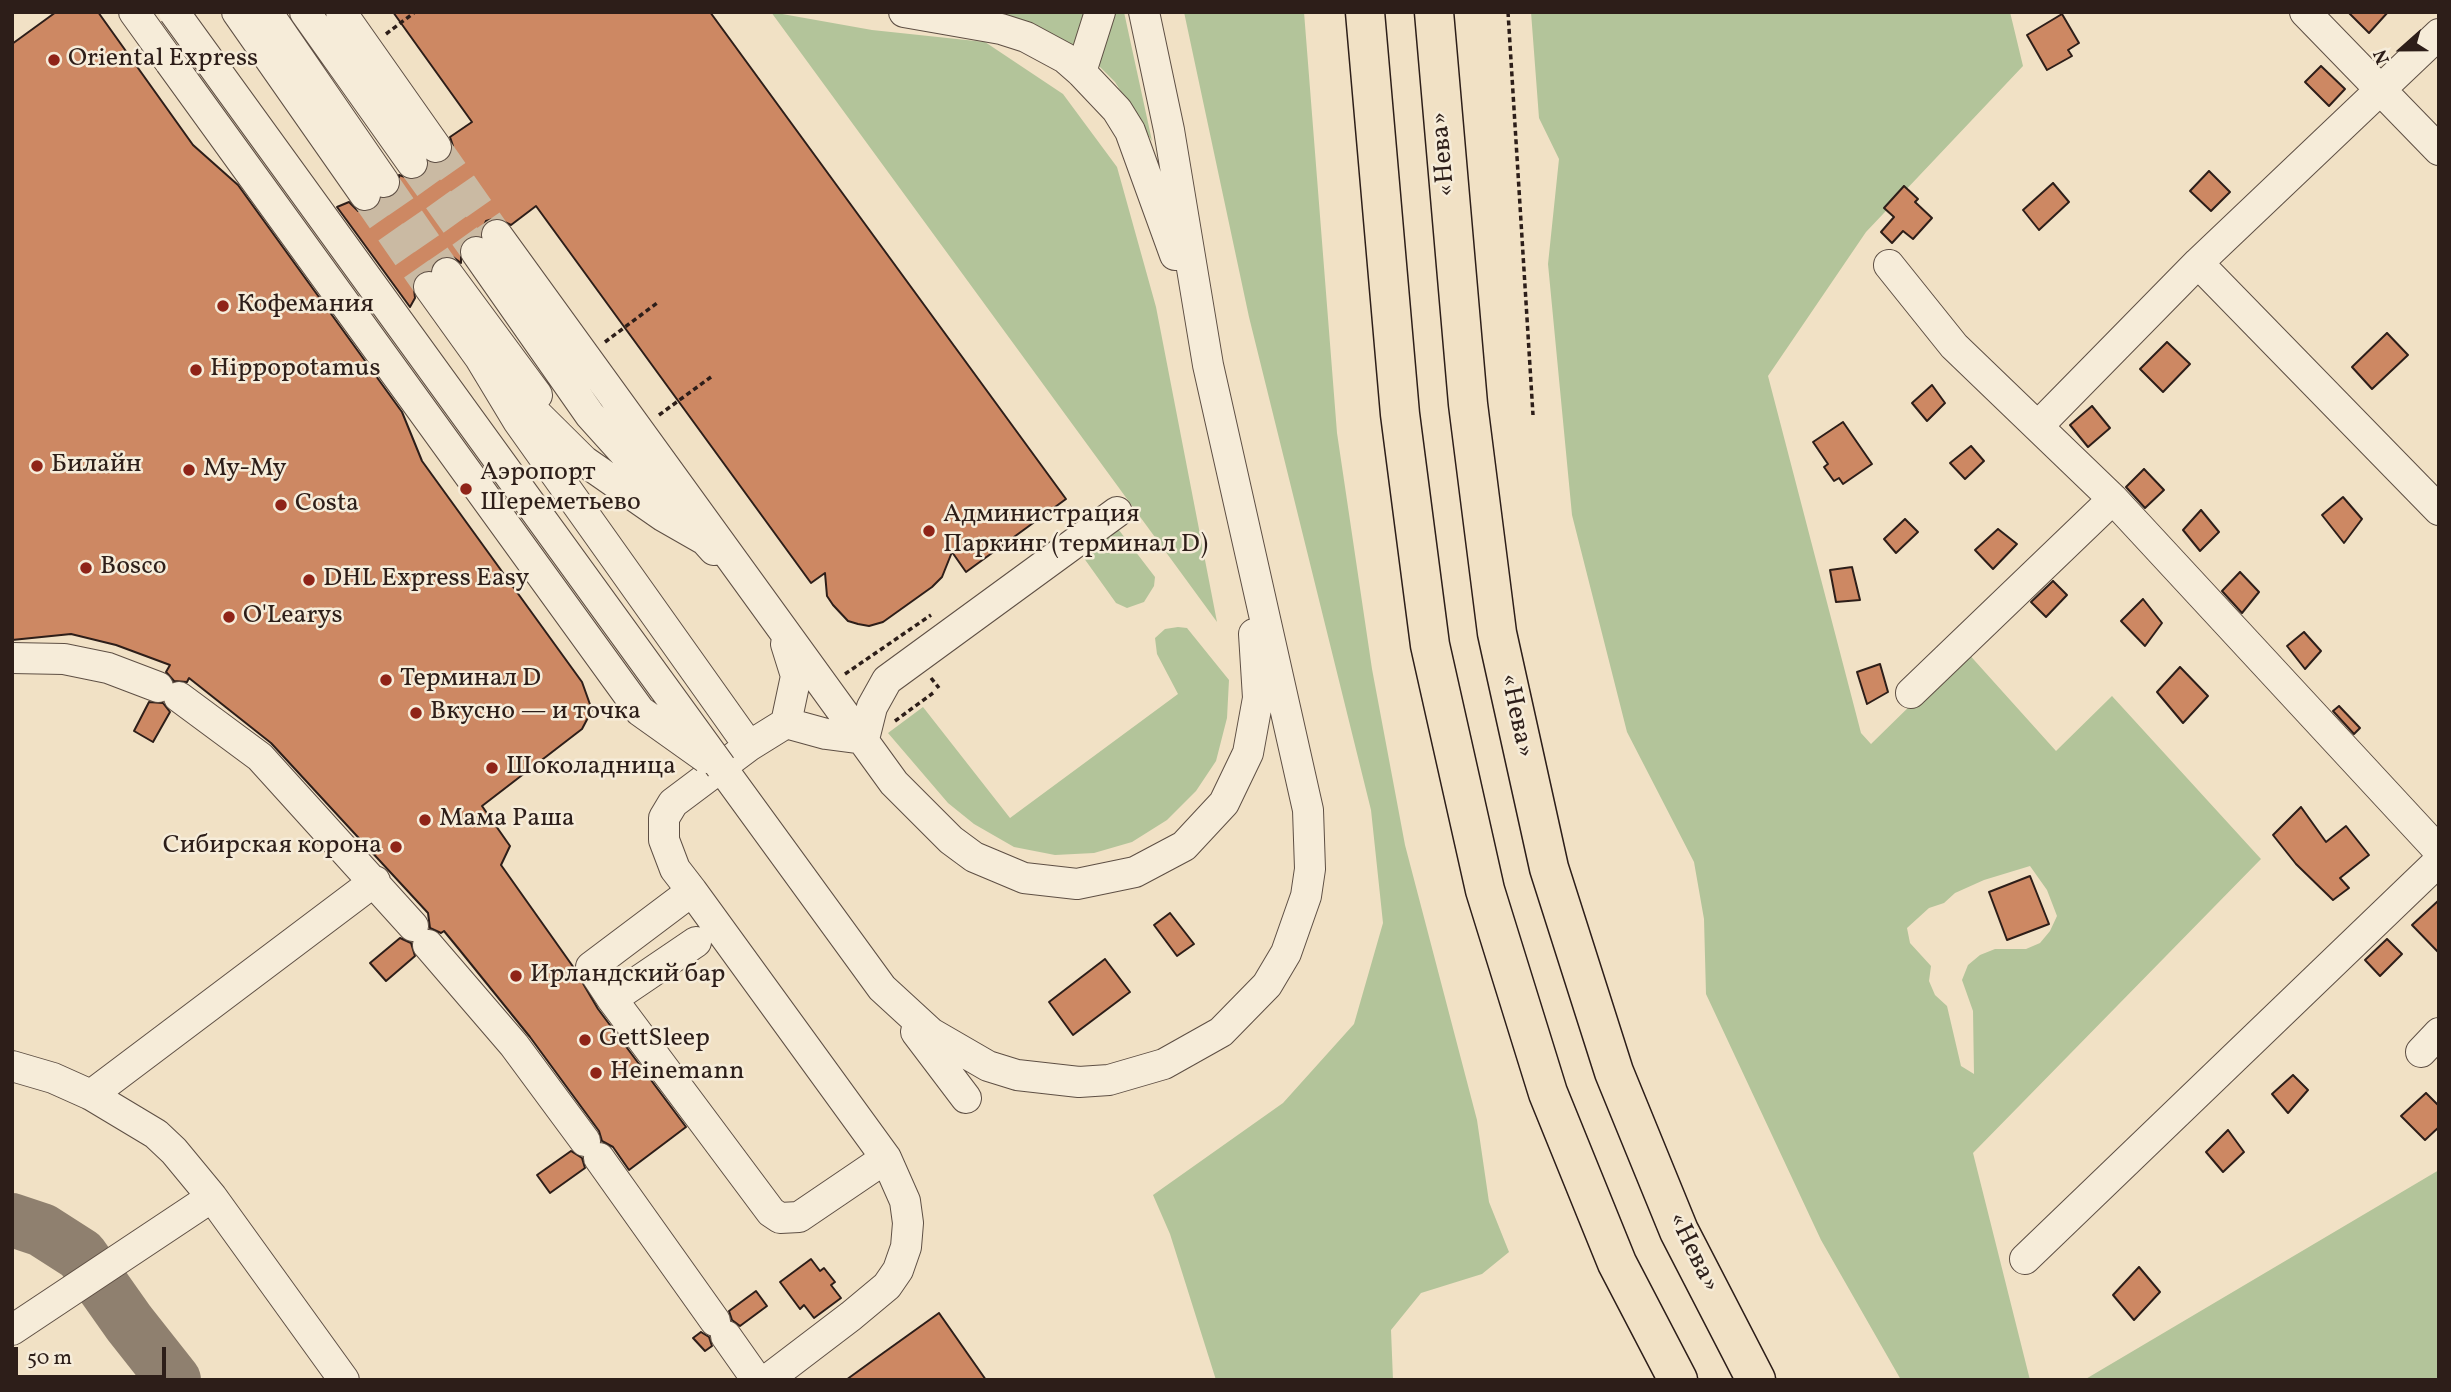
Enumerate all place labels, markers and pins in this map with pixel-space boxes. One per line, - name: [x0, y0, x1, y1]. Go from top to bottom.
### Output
- place label: Oriental Express: [68, 44, 258, 76]
- marker: Oriental Express: [46, 52, 62, 68]
- place label: Кофемания: [237, 290, 374, 322]
- marker: Кофемания: [215, 298, 231, 314]
- place label: Hippopotamus: [210, 354, 381, 386]
- marker: Hippopotamus: [188, 362, 204, 378]
- place label: Билайн: [51, 450, 142, 482]
- place label: Му-Му: [203, 454, 287, 486]
- marker: Билайн: [29, 458, 45, 474]
- place label: Аэропорт Шереметьево: [480, 458, 641, 520]
- marker: Му-Му: [181, 462, 197, 478]
- marker: Аэропорт Шереметьево: [458, 481, 474, 497]
- place label: Costa: [295, 489, 359, 521]
- marker: Costa: [273, 497, 289, 513]
- place label: Администрация Паркинг (терминал D): [943, 500, 1208, 562]
- marker: Администрация Паркинг (терминал D): [921, 523, 937, 539]
- place label: Bosco: [100, 552, 167, 584]
- marker: Bosco: [78, 560, 94, 576]
- place label: DHL Express Easy: [323, 564, 529, 596]
- marker: DHL Express Easy: [301, 572, 317, 588]
- place label: O'Learys: [243, 601, 343, 633]
- marker: O'Learys: [221, 609, 237, 625]
- place label: Терминал D: [400, 664, 541, 696]
- marker: Терминал D: [378, 672, 394, 688]
- place label: Вкусно — и точка: [430, 697, 641, 729]
- marker: Вкусно — и точка: [408, 705, 424, 721]
- place label: Шоколадница: [506, 752, 676, 784]
- marker: Шоколадница: [484, 760, 500, 776]
- place label: Мама Раша: [439, 804, 575, 836]
- marker: Мама Раша: [417, 812, 433, 828]
- place label: Сибирская корона: [163, 831, 382, 863]
- marker: Сибирская корона: [388, 839, 404, 855]
- place label: Ирландский бар: [530, 960, 725, 992]
- marker: Ирландский бар: [508, 968, 524, 984]
- place label: GettSleep: [599, 1024, 710, 1056]
- marker: GettSleep: [577, 1032, 593, 1048]
- place label: Heinemann: [610, 1057, 745, 1089]
- marker: Heinemann: [588, 1065, 604, 1081]

